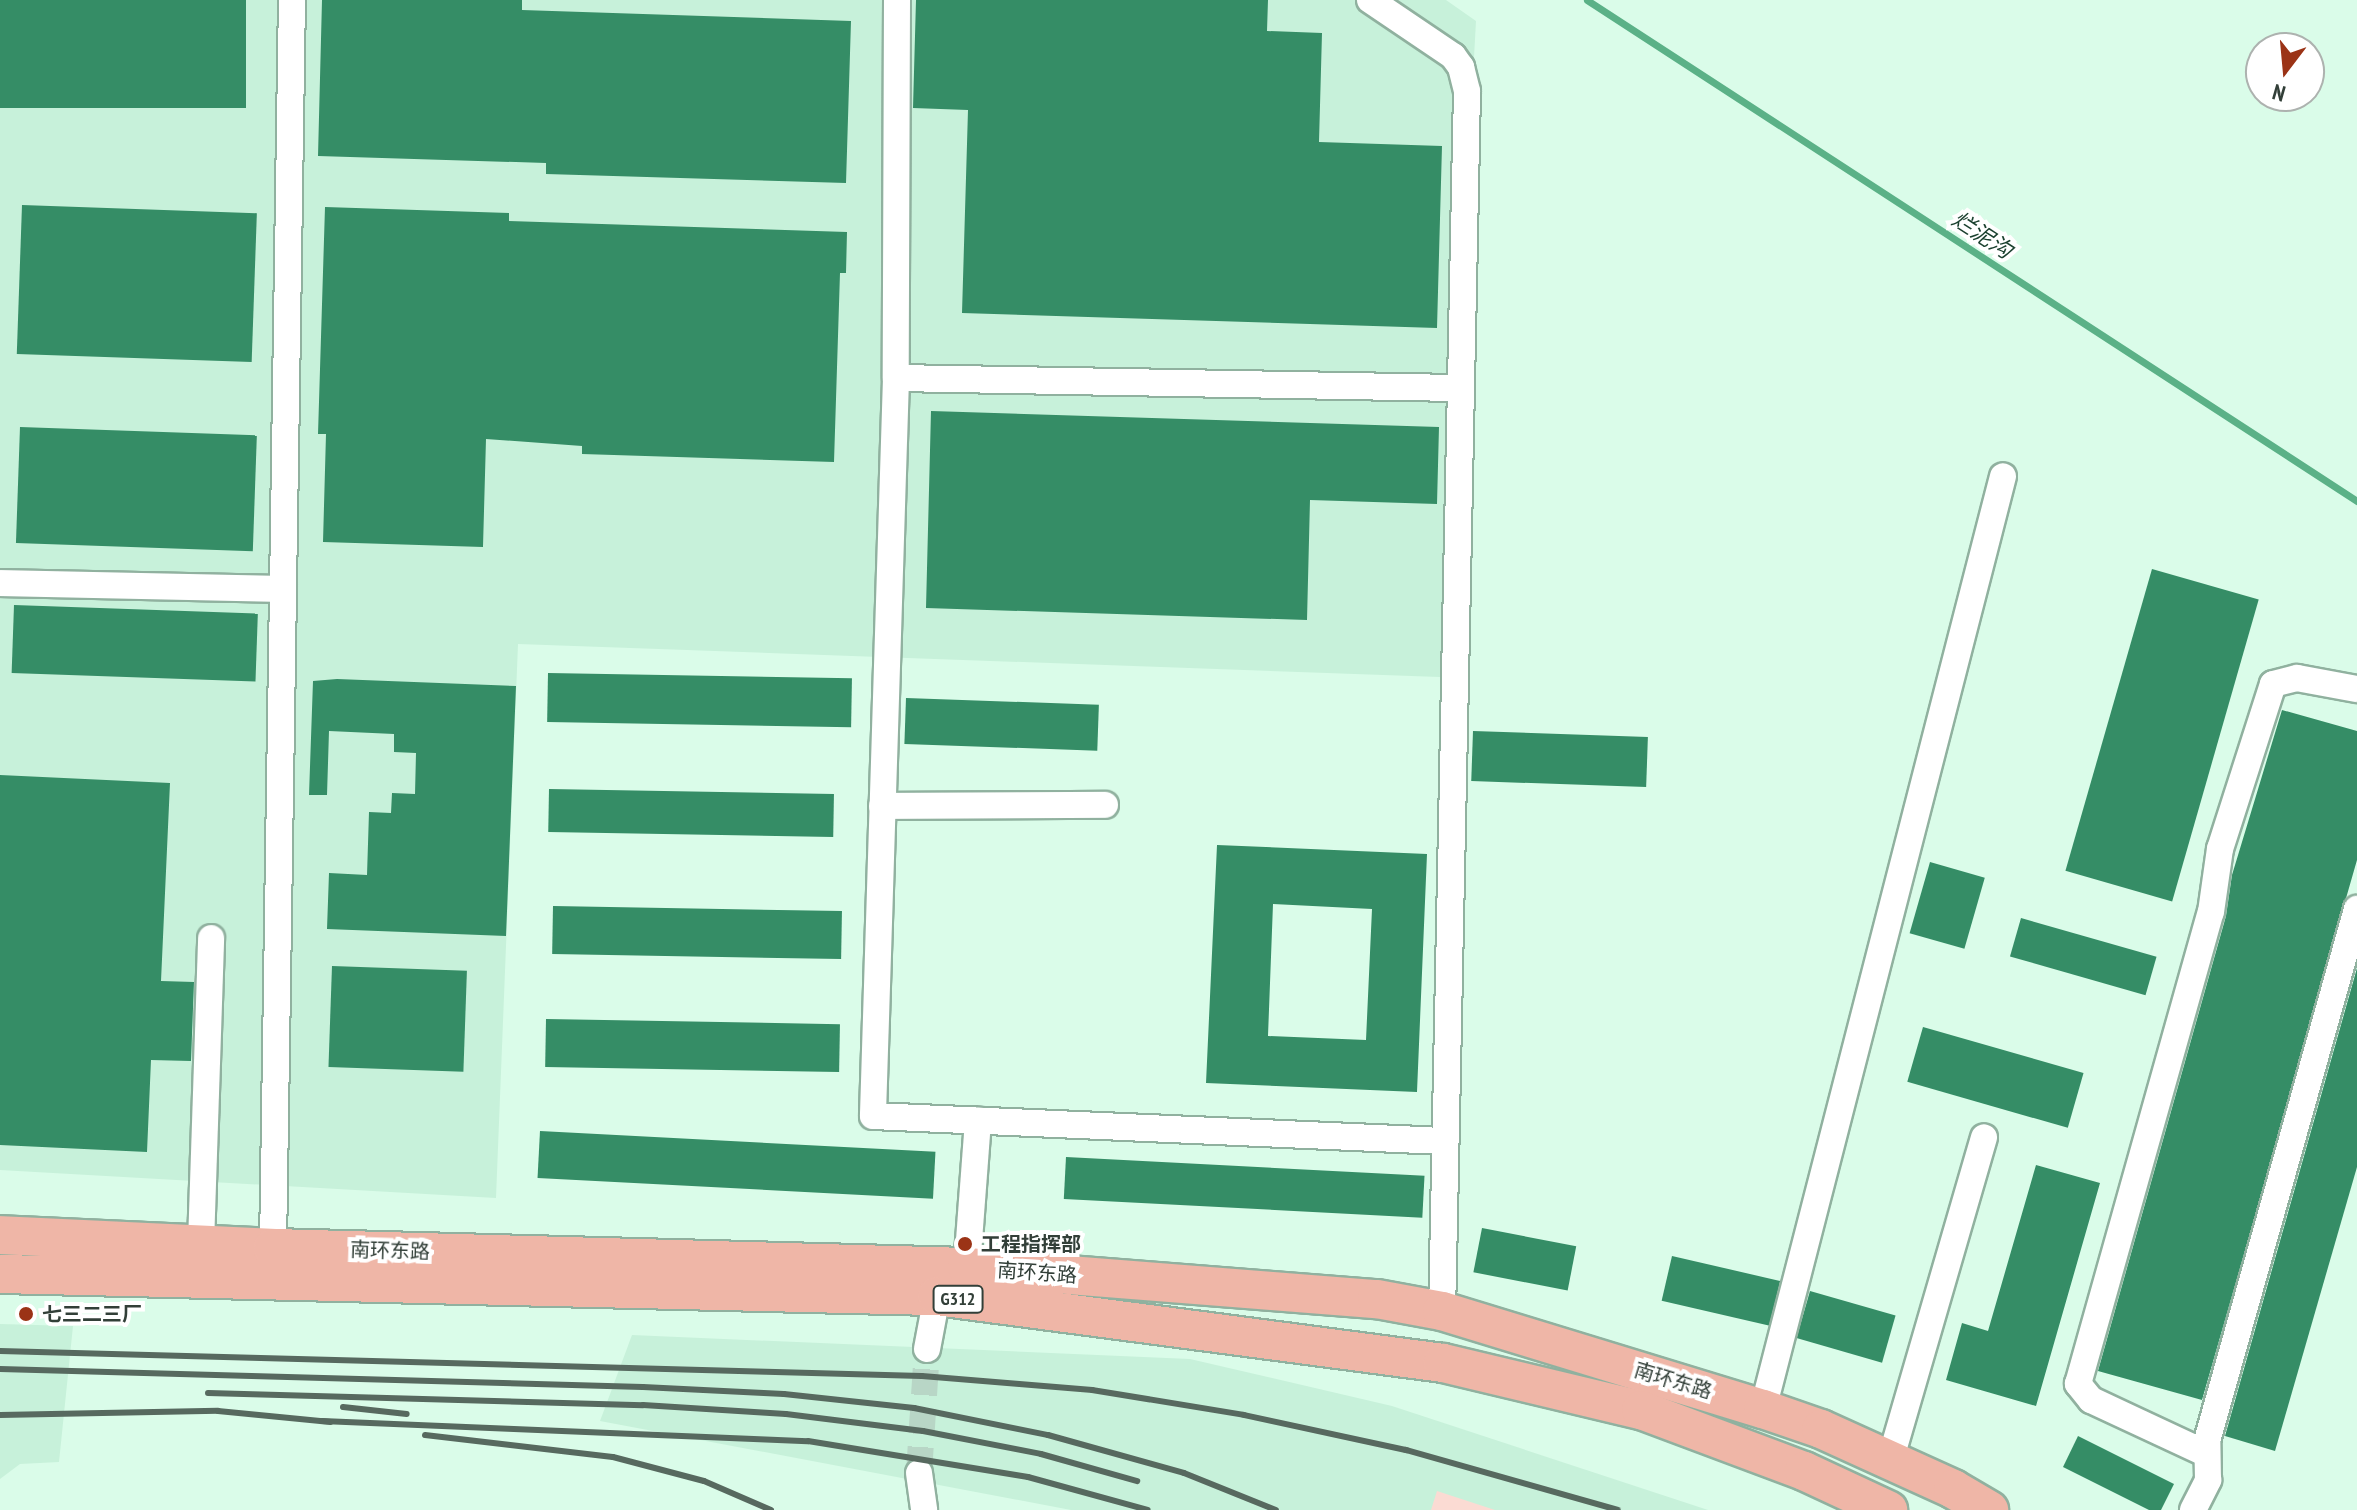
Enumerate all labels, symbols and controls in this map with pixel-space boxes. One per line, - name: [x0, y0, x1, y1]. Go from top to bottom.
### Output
- north arrow: [2245, 32, 2325, 112]
- text: N: [2269, 78, 2289, 108]
- water label: 烂泥沟: [1947, 206, 2017, 264]
- place label: 工程指挥部: [981, 1232, 1081, 1256]
- marker: 工程指挥部: [956, 1235, 974, 1253]
- street label: 南环东路: [350, 1238, 430, 1264]
- street label: 南环东路: [996, 1258, 1078, 1288]
- road number: G312: [932, 1285, 984, 1313]
- place label: 七三二三厂: [42, 1302, 142, 1326]
- marker: 七三二三厂: [17, 1305, 35, 1323]
- street label: 南环东路: [1631, 1358, 1715, 1404]

